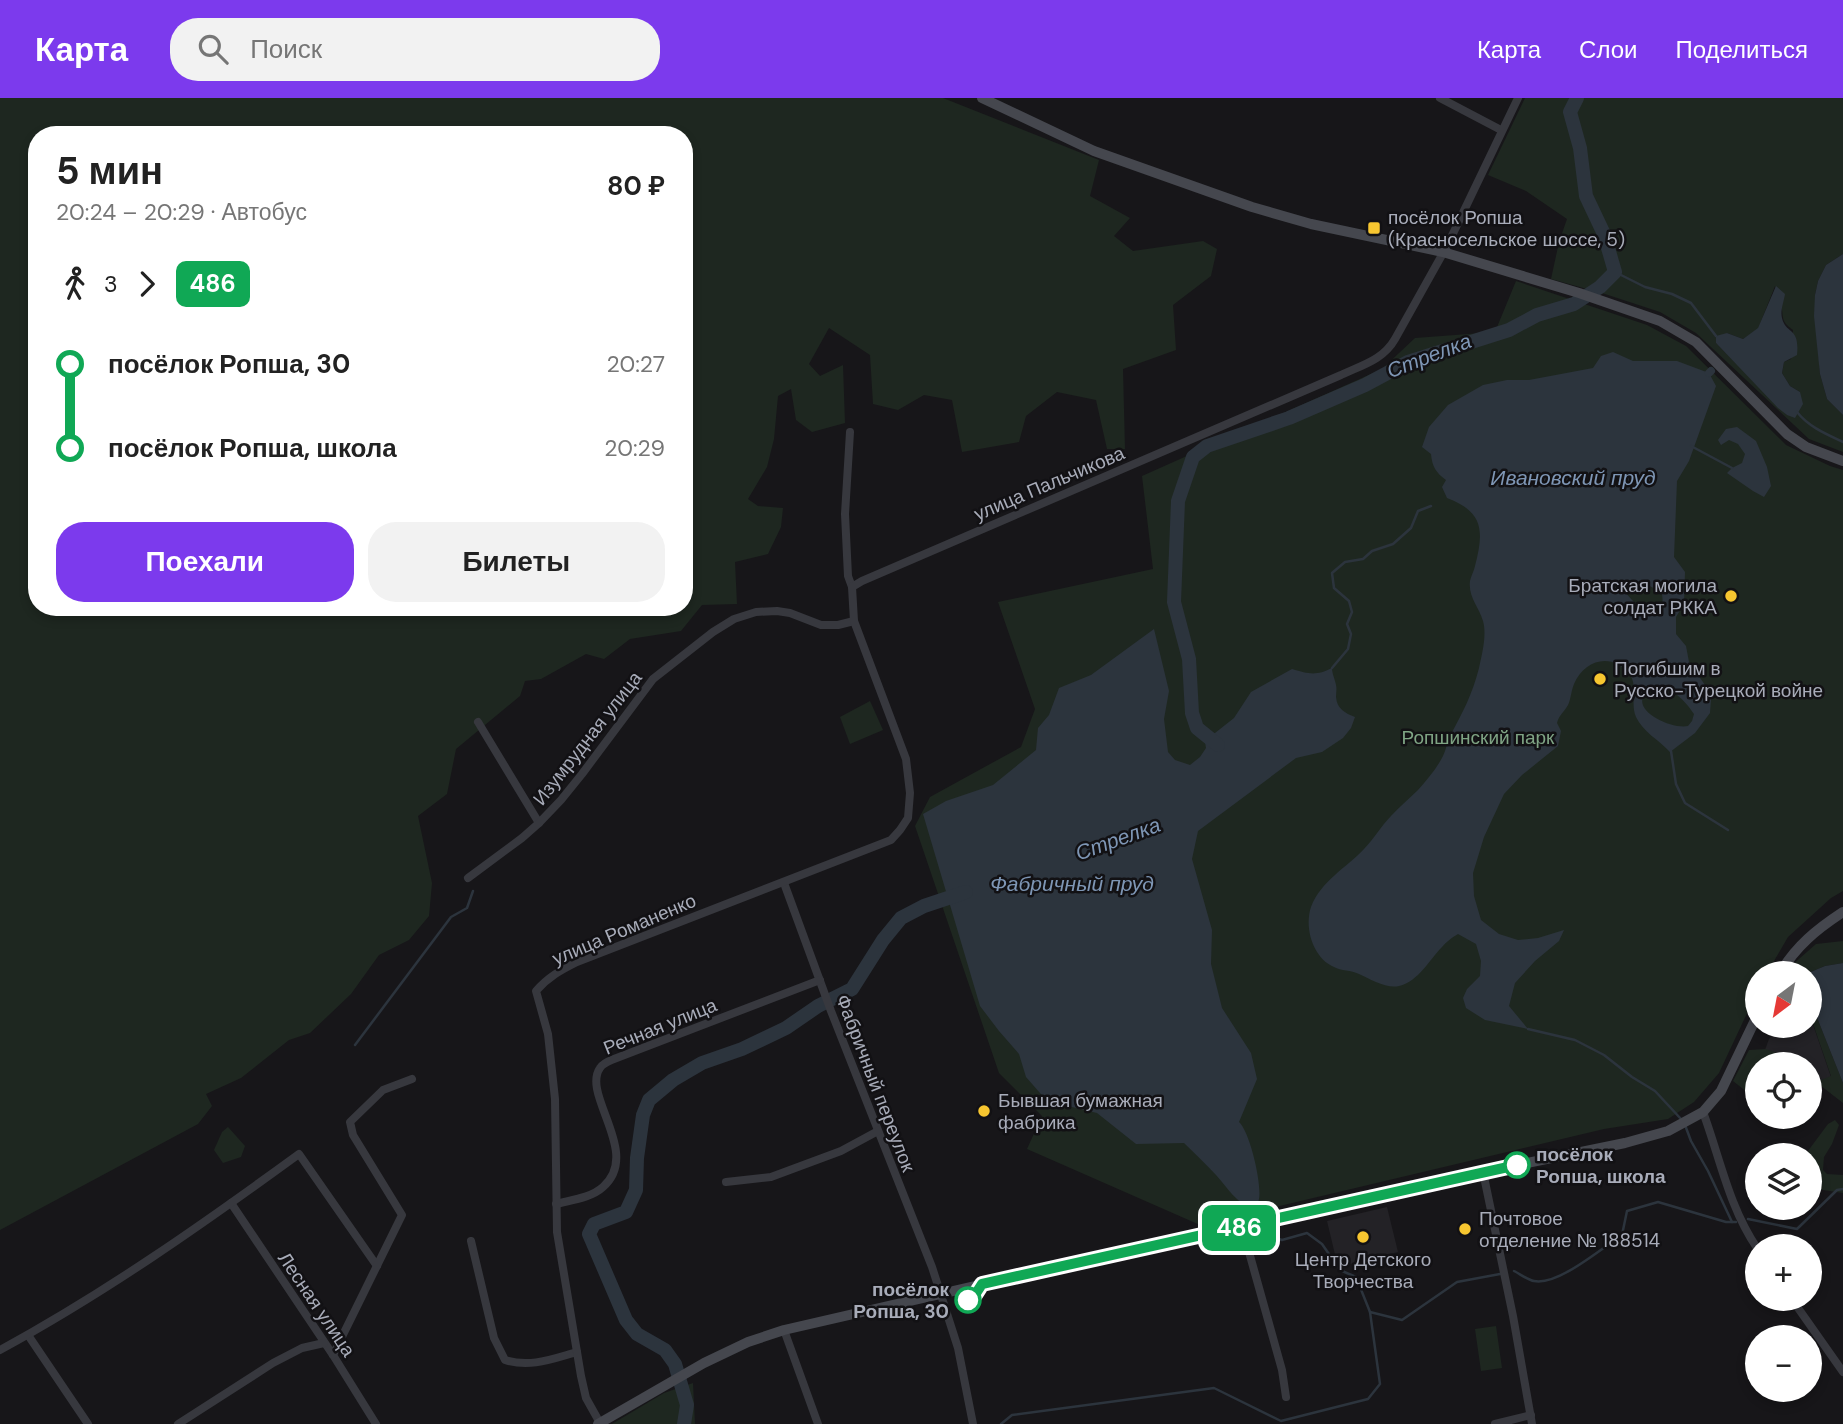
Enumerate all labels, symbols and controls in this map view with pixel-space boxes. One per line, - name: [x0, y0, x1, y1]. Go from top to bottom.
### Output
- search box: [170, 18, 660, 81]
- text: Карта: [35, 28, 128, 71]
- icon: search: [194, 30, 232, 68]
- text: Поиск: [250, 32, 322, 66]
- text: Карта: [1477, 34, 1541, 65]
- text: Слои: [1579, 34, 1637, 65]
- text: Поделиться: [1675, 34, 1808, 65]
- text: 5 мин: [56, 146, 163, 196]
- text: 80 ₽: [607, 169, 665, 203]
- text: 20:24 – 20:29 · Автобус: [56, 197, 307, 227]
- place label: посёлок Ропша (Красносельское шоссе, 5): [1388, 205, 1625, 252]
- marker: посёлок Ропша (Красносельское шоссе, 5): [1366, 220, 1382, 236]
- icon: walk: [56, 265, 94, 303]
- icon: forward: [128, 265, 166, 303]
- text: 486: [190, 268, 236, 299]
- text: 3: [104, 269, 118, 299]
- water label: Стрелка: [1383, 327, 1475, 385]
- text: посёлок Ропша, 30: [108, 347, 350, 381]
- text: 20:27: [606, 349, 665, 379]
- text: посёлок Ропша, школа: [108, 431, 397, 465]
- text: 20:29: [604, 433, 665, 463]
- street label: улица Пальчикова: [970, 440, 1129, 526]
- water label: Ивановский пруд: [1490, 464, 1656, 492]
- button: Поехали: [56, 522, 354, 602]
- button: Билеты: [368, 522, 665, 602]
- place label: Братская могила солдат РККА: [1568, 573, 1717, 620]
- marker: Братская могила солдат РККА: [1723, 588, 1739, 604]
- place label: Погибшим в Русско-Турецкой войне: [1614, 656, 1823, 703]
- street label: Изумрудная улица: [527, 666, 648, 810]
- marker: Погибшим в Русско-Турецкой войне: [1592, 671, 1608, 687]
- park label: Ропшинский парк: [1402, 725, 1555, 750]
- water label: Стрелка: [1072, 811, 1164, 867]
- water label: Фабричный пруд: [990, 870, 1154, 898]
- street label: улица Романенко: [548, 888, 700, 971]
- north arrow: [1745, 961, 1822, 1038]
- map controls: [1745, 961, 1822, 1402]
- street label: Фабричный переулок: [830, 991, 921, 1176]
- street label: Речная улица: [600, 992, 721, 1061]
- button: locate: [1745, 1052, 1822, 1129]
- place label: Бывшая бумажная фабрика: [998, 1088, 1163, 1135]
- marker: Бывшая бумажная фабрика: [976, 1103, 992, 1119]
- place label: посёлок Ропша, школа: [1536, 1142, 1666, 1189]
- button: layers: [1745, 1143, 1822, 1220]
- marker: посёлок Ропша, школа: [1504, 1152, 1530, 1178]
- line badge: 486: [1199, 1205, 1279, 1251]
- place label: Почтовое отделение № 188514: [1479, 1206, 1660, 1253]
- text: 486: [1216, 1212, 1262, 1243]
- marker: Почтовое отделение № 188514: [1457, 1221, 1473, 1237]
- marker: Центр Детского Творчества: [1355, 1229, 1371, 1245]
- button: +: [1745, 1234, 1822, 1311]
- street label: Лесная улица: [272, 1247, 361, 1362]
- place label: Центр Детского Творчества: [1295, 1247, 1431, 1294]
- place label: посёлок Ропша, 30: [853, 1277, 949, 1324]
- marker: посёлок Ропша, 30: [955, 1287, 981, 1313]
- button: −: [1745, 1325, 1822, 1402]

